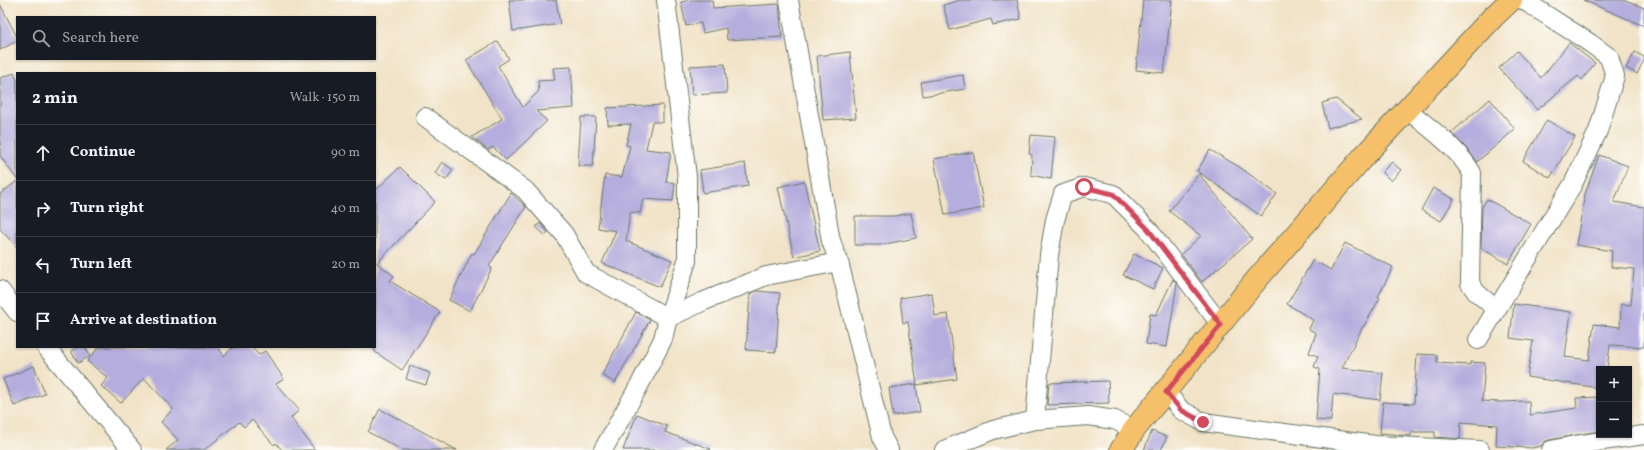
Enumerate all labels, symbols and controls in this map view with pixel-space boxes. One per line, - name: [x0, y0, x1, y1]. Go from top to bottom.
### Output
- search box: [16, 16, 376, 60]
- icon: search: [30, 27, 52, 49]
- text: Search here: [62, 28, 139, 49]
- text: 2 min: [32, 87, 78, 110]
- text: Walk · 150 m: [290, 89, 360, 107]
- icon: ahead: [32, 142, 54, 164]
- text: Continue: [70, 142, 135, 163]
- text: 90 m: [331, 144, 360, 162]
- route start: [1075, 178, 1093, 196]
- icon: right: [32, 198, 54, 220]
- text: Turn right: [70, 198, 144, 219]
- text: 40 m: [331, 200, 360, 218]
- icon: left: [32, 254, 54, 276]
- text: Turn left: [70, 254, 132, 275]
- text: 20 m: [331, 256, 360, 274]
- icon: arrive: [32, 310, 54, 332]
- text: Arrive at destination: [70, 310, 217, 331]
- map controls: [1596, 366, 1632, 438]
- button: +: [1596, 366, 1632, 402]
- button: −: [1596, 402, 1632, 438]
- route end: [1194, 413, 1212, 431]

